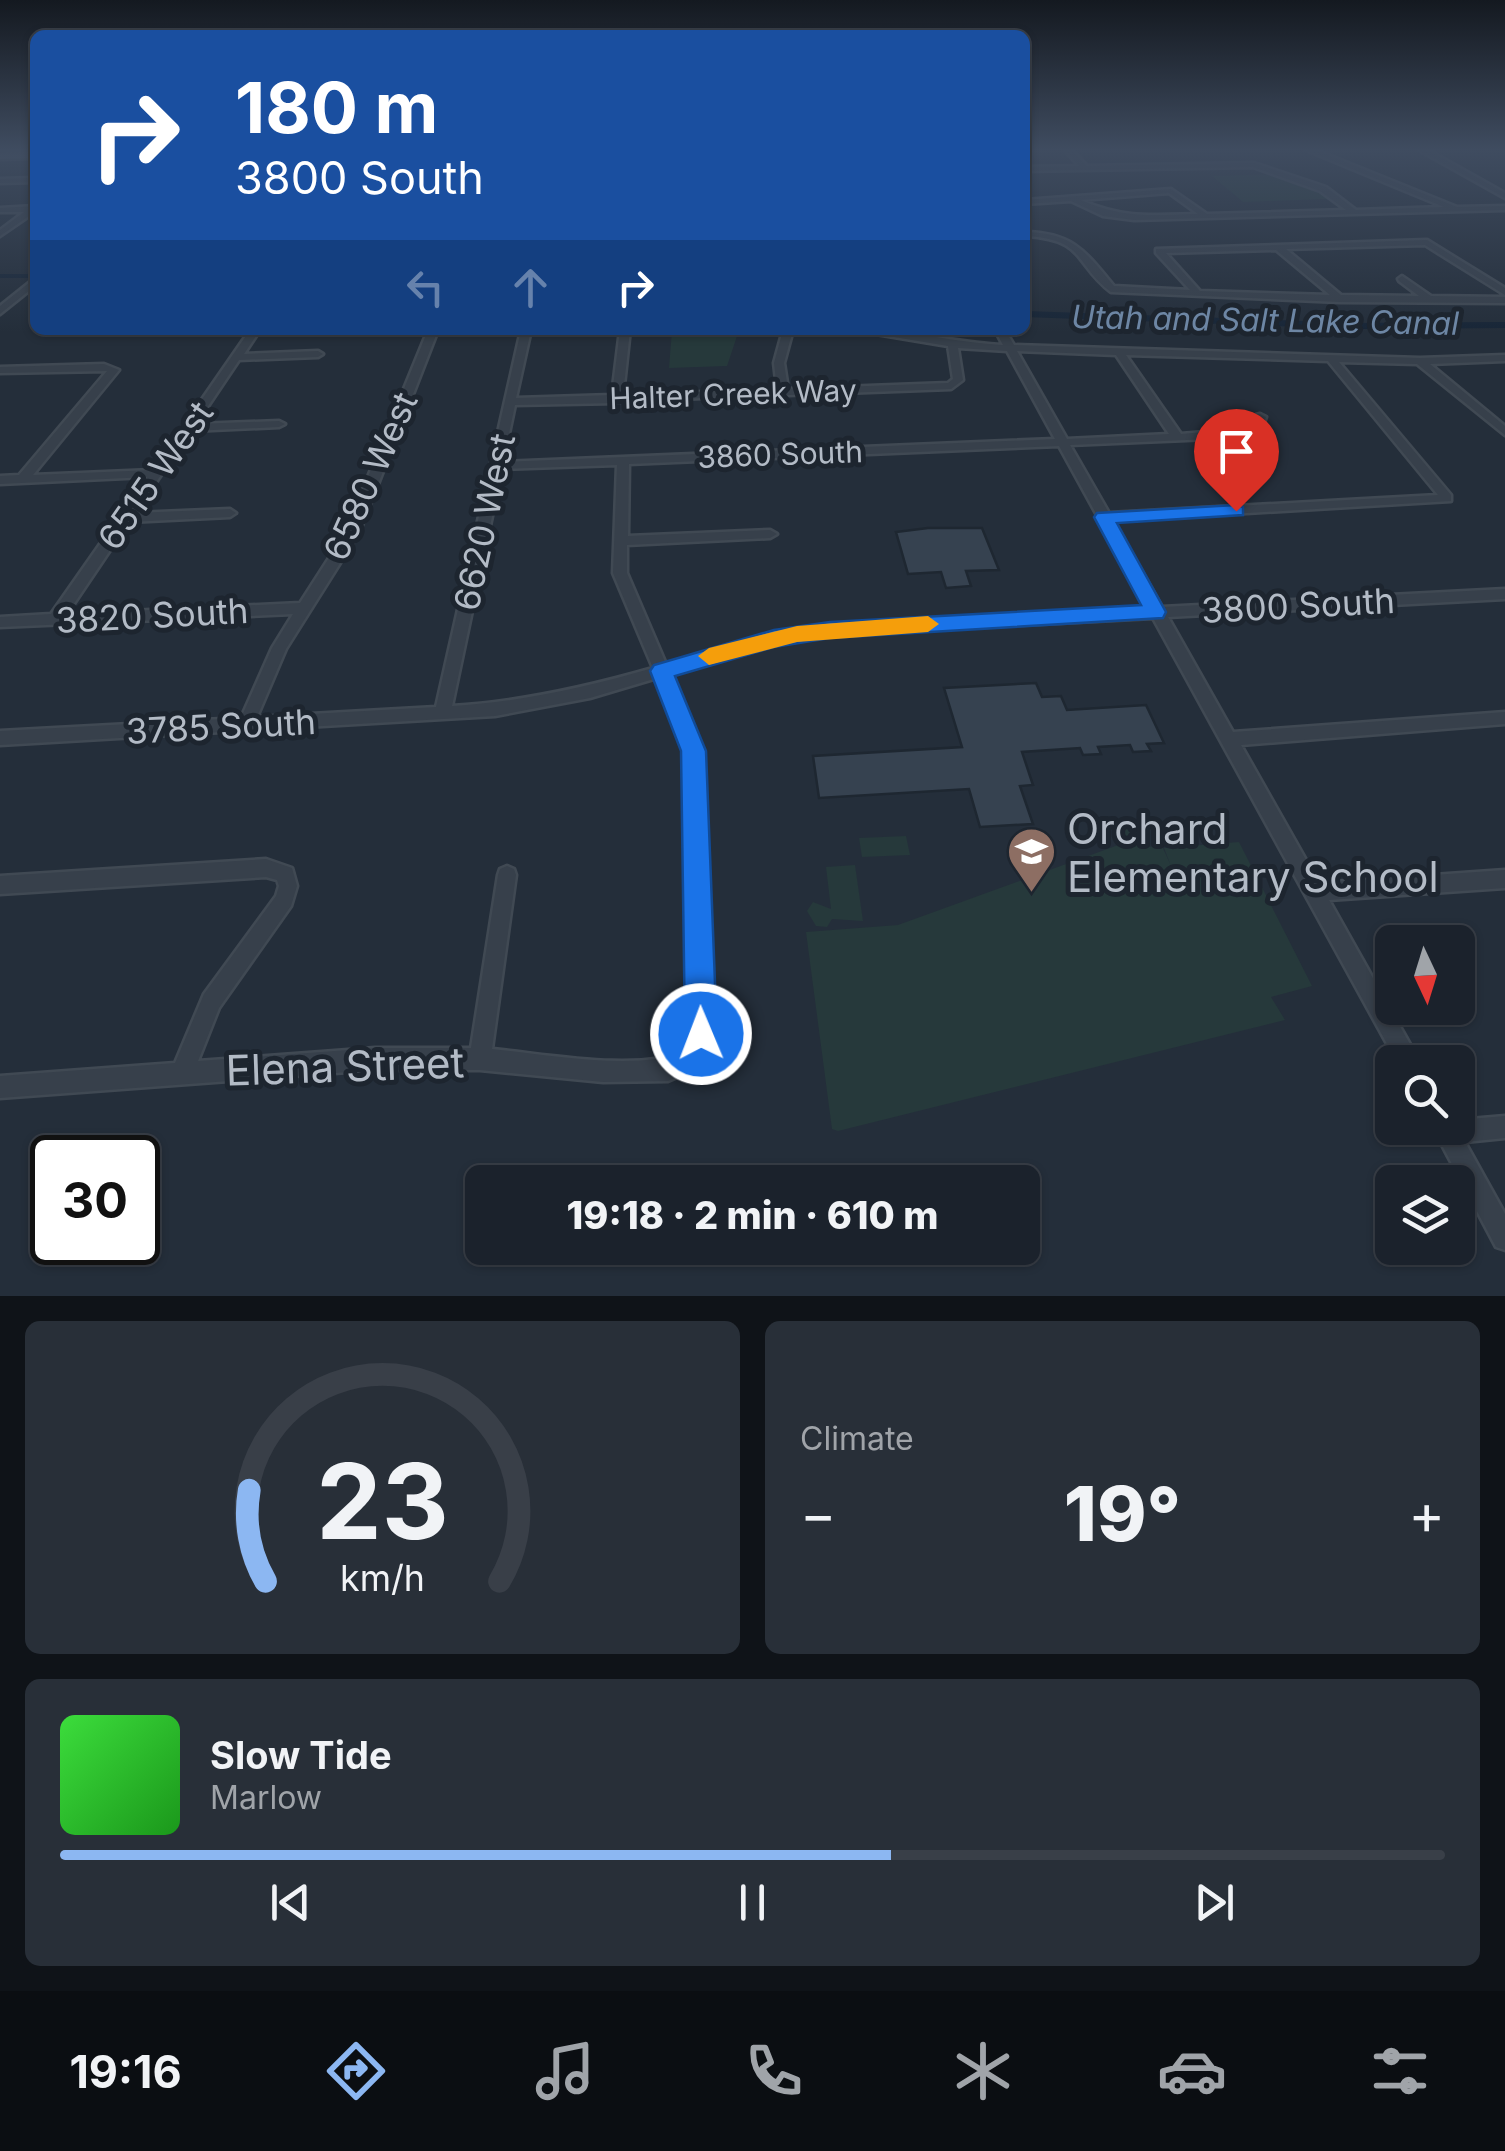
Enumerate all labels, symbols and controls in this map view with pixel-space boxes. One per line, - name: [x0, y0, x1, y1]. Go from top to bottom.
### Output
- text: 180 m: [235, 65, 438, 150]
- icon: right: [70, 70, 200, 200]
- text: 3800 South: [235, 150, 484, 205]
- icon: left: [398, 260, 453, 315]
- icon: ahead: [503, 260, 558, 315]
- icon: right: [608, 260, 663, 315]
- water label: Utah and Salt Lake Canal: [1071, 297, 1460, 343]
- street label: Halter Creek Way: [609, 372, 857, 416]
- street label: 6580 West: [314, 385, 426, 567]
- street label: 6515 West: [89, 393, 221, 557]
- pin: [1194, 409, 1279, 512]
- icon: arrive: [1209, 424, 1264, 479]
- street label: 6620 West: [445, 430, 523, 614]
- street label: 3860 South: [697, 433, 863, 475]
- street label: 3800 South: [1200, 579, 1396, 631]
- street label: 3820 South: [55, 589, 249, 641]
- street label: 3785 South: [125, 700, 317, 752]
- place label: Orchard Elementary School: [1067, 803, 1439, 902]
- school or university icon: Orchard Elementary School: [1006, 826, 1058, 894]
- north arrow: [1375, 925, 1475, 1025]
- map controls: [1375, 925, 1475, 1265]
- position arrow: [649, 982, 753, 1086]
- street label: Elena Street: [225, 1036, 465, 1096]
- button: search: [1375, 1045, 1475, 1145]
- speed limit sign: 30: [30, 1135, 160, 1265]
- button: layers: [1375, 1165, 1475, 1265]
- text: 19:18 · 2 min · 610 m: [567, 1192, 938, 1238]
- text: Climate: [800, 1419, 914, 1458]
- text: 23: [316, 1438, 449, 1564]
- text: 19°: [1064, 1468, 1181, 1559]
- text: −: [800, 1481, 836, 1547]
- text: +: [1409, 1481, 1445, 1547]
- text: km/h: [340, 1556, 425, 1600]
- text: Slow Tide: [210, 1732, 392, 1778]
- text: Marlow: [210, 1778, 322, 1817]
- icon: previous: [263, 1875, 318, 1930]
- icon: pause: [725, 1875, 780, 1930]
- icon: next: [1187, 1875, 1242, 1930]
- icon: directions: [321, 2036, 391, 2106]
- icon: music: [530, 2036, 600, 2106]
- icon: phone: [739, 2036, 809, 2106]
- icon: climate: [948, 2036, 1018, 2106]
- icon: car: [1157, 2036, 1227, 2106]
- icon: filters: [1365, 2036, 1435, 2106]
- text: 19:16: [69, 2044, 182, 2099]

